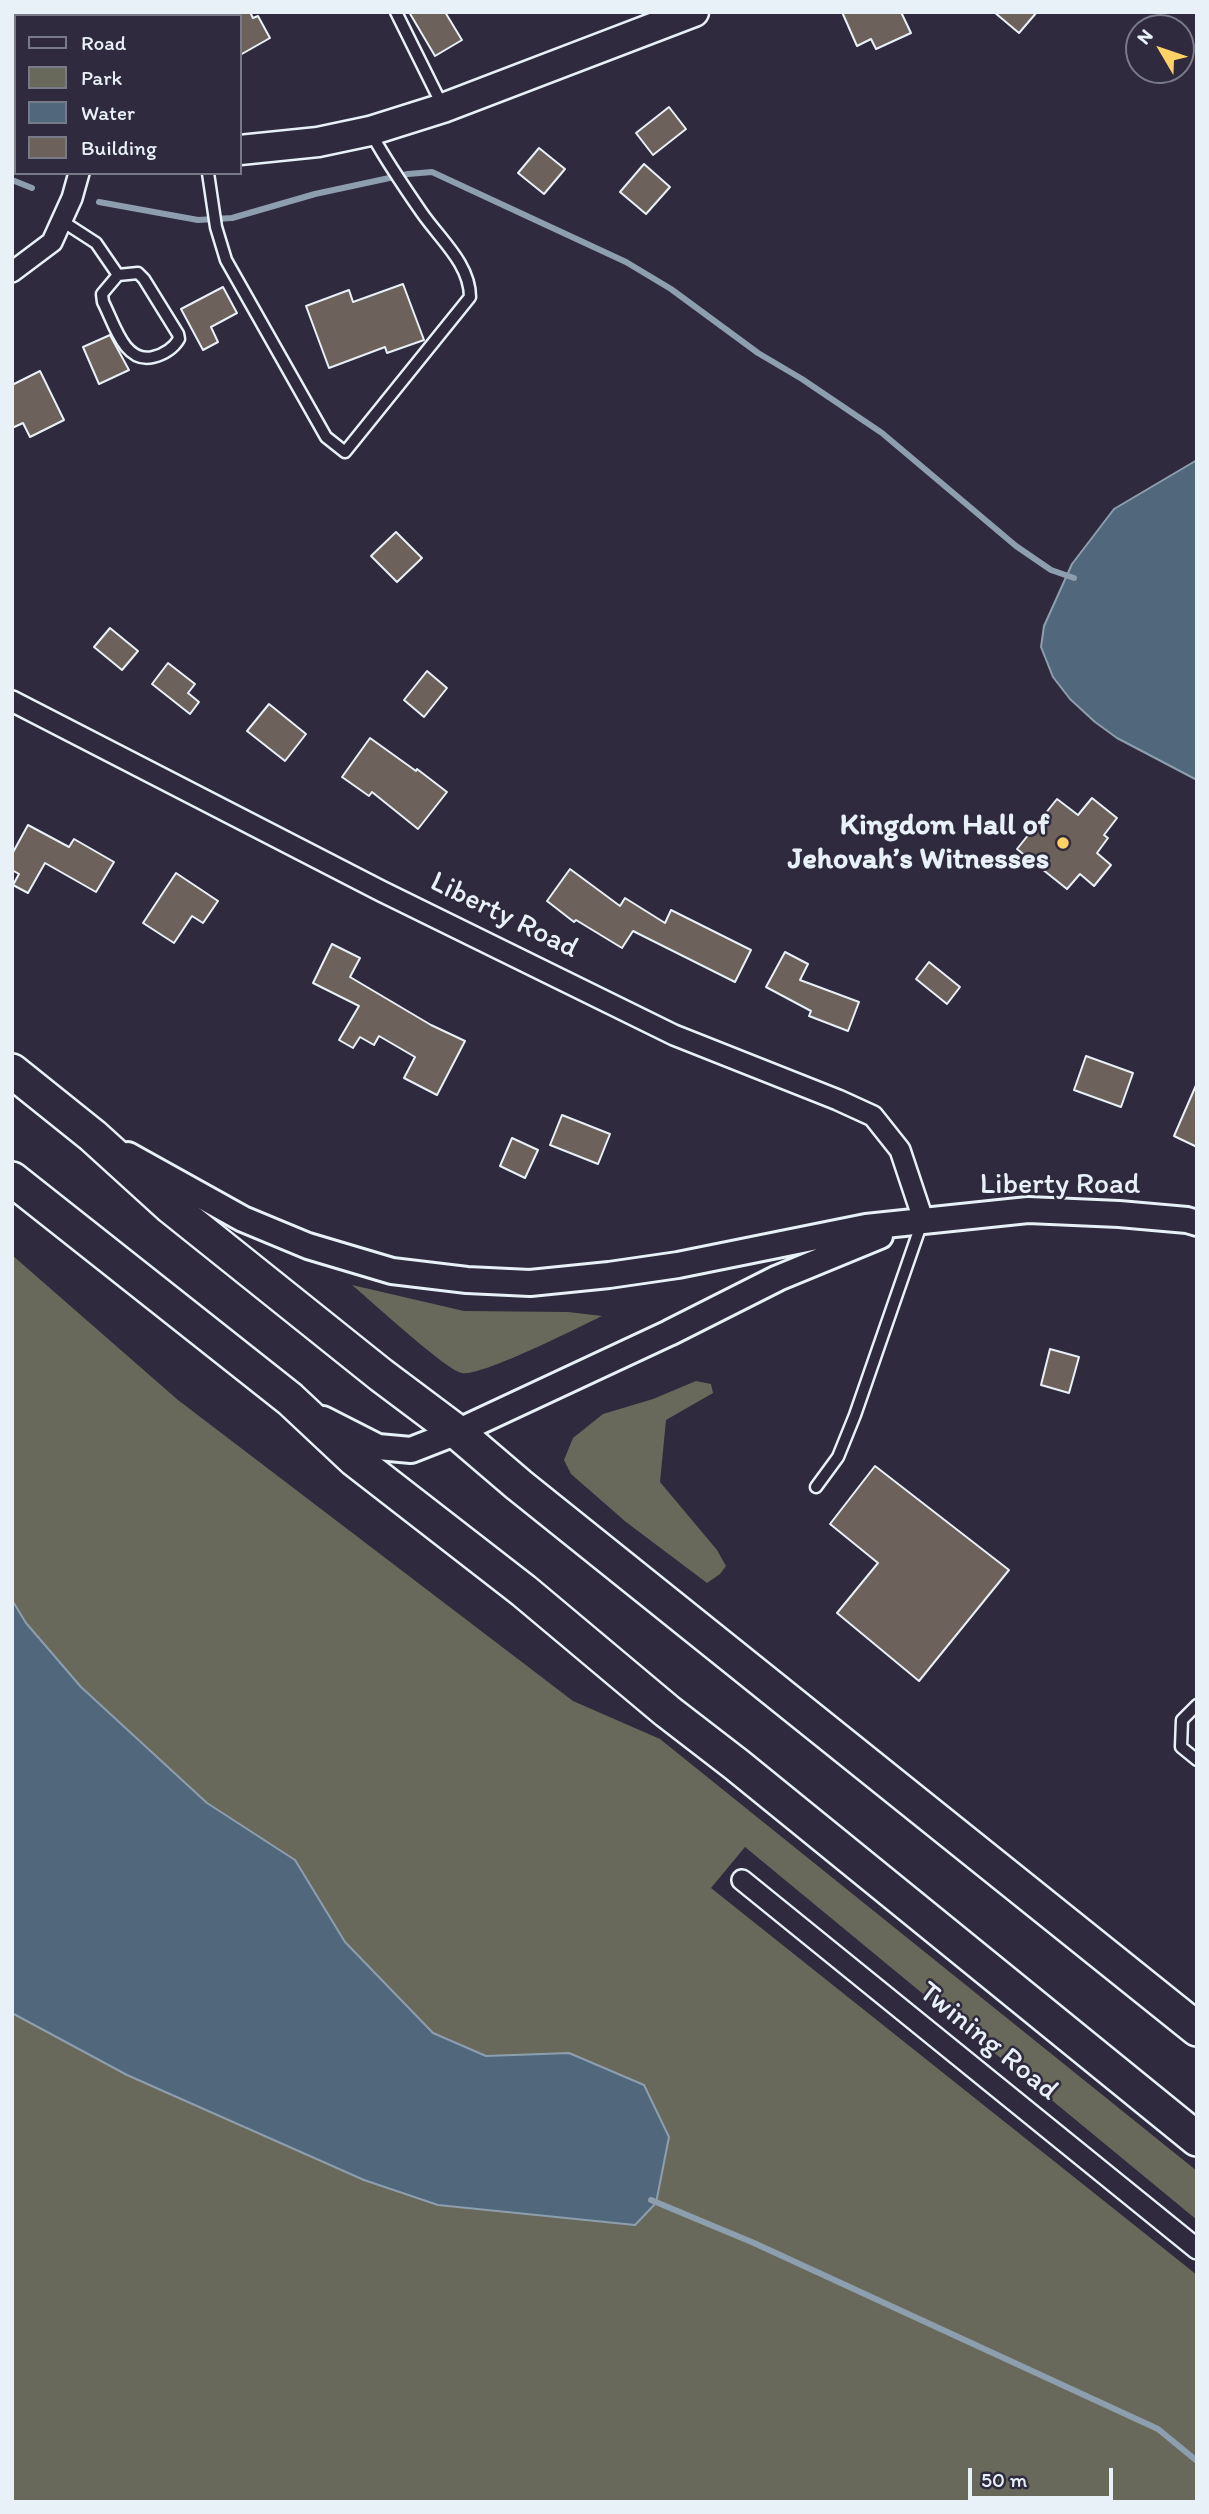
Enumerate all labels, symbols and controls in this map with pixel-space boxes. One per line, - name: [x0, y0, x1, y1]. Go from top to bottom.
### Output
- legend: [14, 14, 242, 175]
- north arrow: [1125, 14, 1195, 84]
- text: N: [1132, 25, 1158, 49]
- text: Road: [81, 30, 126, 55]
- text: Park: [81, 65, 122, 90]
- text: Water: [81, 100, 135, 125]
- text: Building: [81, 135, 157, 160]
- place label: Kingdom Hall of Jehovah’s Witnesses: [788, 808, 1049, 878]
- marker: Kingdom Hall of Jehovah’s Witnesses: [1055, 835, 1071, 851]
- street label: Liberty Road: [424, 865, 584, 967]
- street label: Liberty Road: [980, 1167, 1140, 1203]
- street label: Twining Road: [911, 1975, 1065, 2109]
- scale bar: [971, 2454, 1116, 2498]
- text: 50 m: [981, 2467, 1027, 2492]

